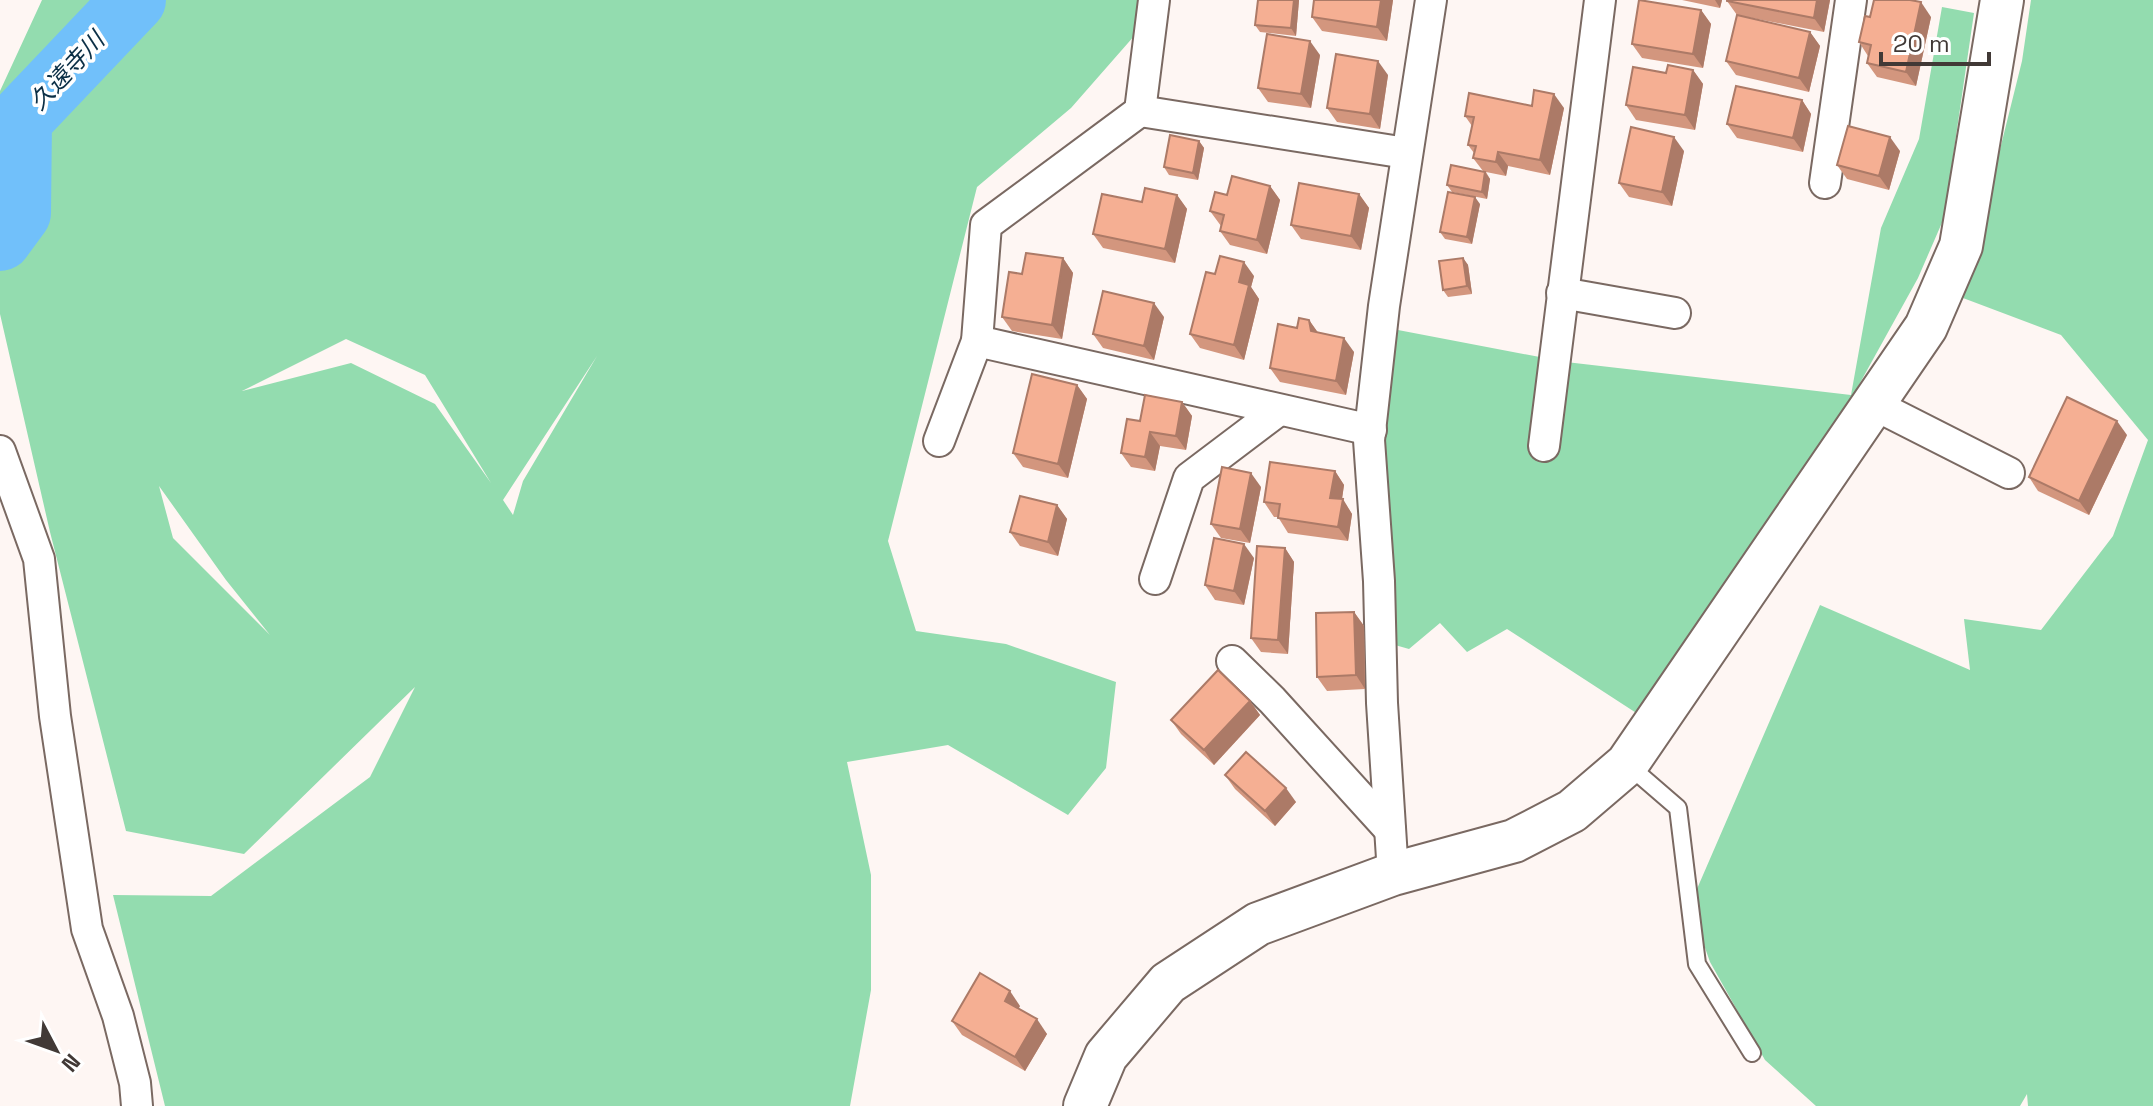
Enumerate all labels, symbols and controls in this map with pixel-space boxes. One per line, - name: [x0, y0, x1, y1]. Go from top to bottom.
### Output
- scale bar: [1881, 16, 1989, 66]
- water label: 久遠寺川: [23, 23, 113, 116]
- text: 20 m: [1893, 28, 1950, 59]
- north arrow: [16, 1010, 96, 1090]
- text: N: [56, 1048, 86, 1078]

